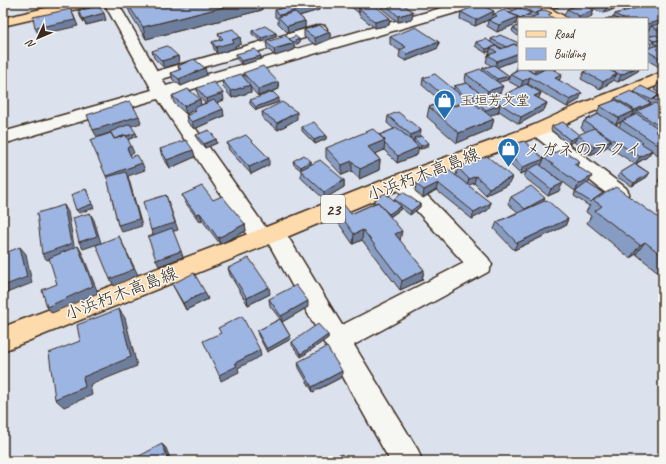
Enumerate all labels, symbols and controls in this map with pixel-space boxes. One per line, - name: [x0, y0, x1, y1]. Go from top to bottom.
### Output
- north arrow: [18, 18, 58, 58]
- legend: [518, 18, 648, 70]
- text: Road: [554, 26, 576, 42]
- text: N: [22, 36, 38, 52]
- text: Building: [554, 46, 586, 62]
- shop icon: 玉垣芳文堂: [432, 87, 458, 120]
- place label: 玉垣芳文堂: [460, 92, 530, 109]
- shop icon: メガネのフクイ: [496, 136, 522, 169]
- place label: メガネのフクイ: [524, 139, 642, 160]
- street label: 小浜朽木高島線: [364, 143, 482, 206]
- road number: 23: [321, 195, 345, 223]
- street label: 小浜朽木高島線: [62, 262, 180, 325]

